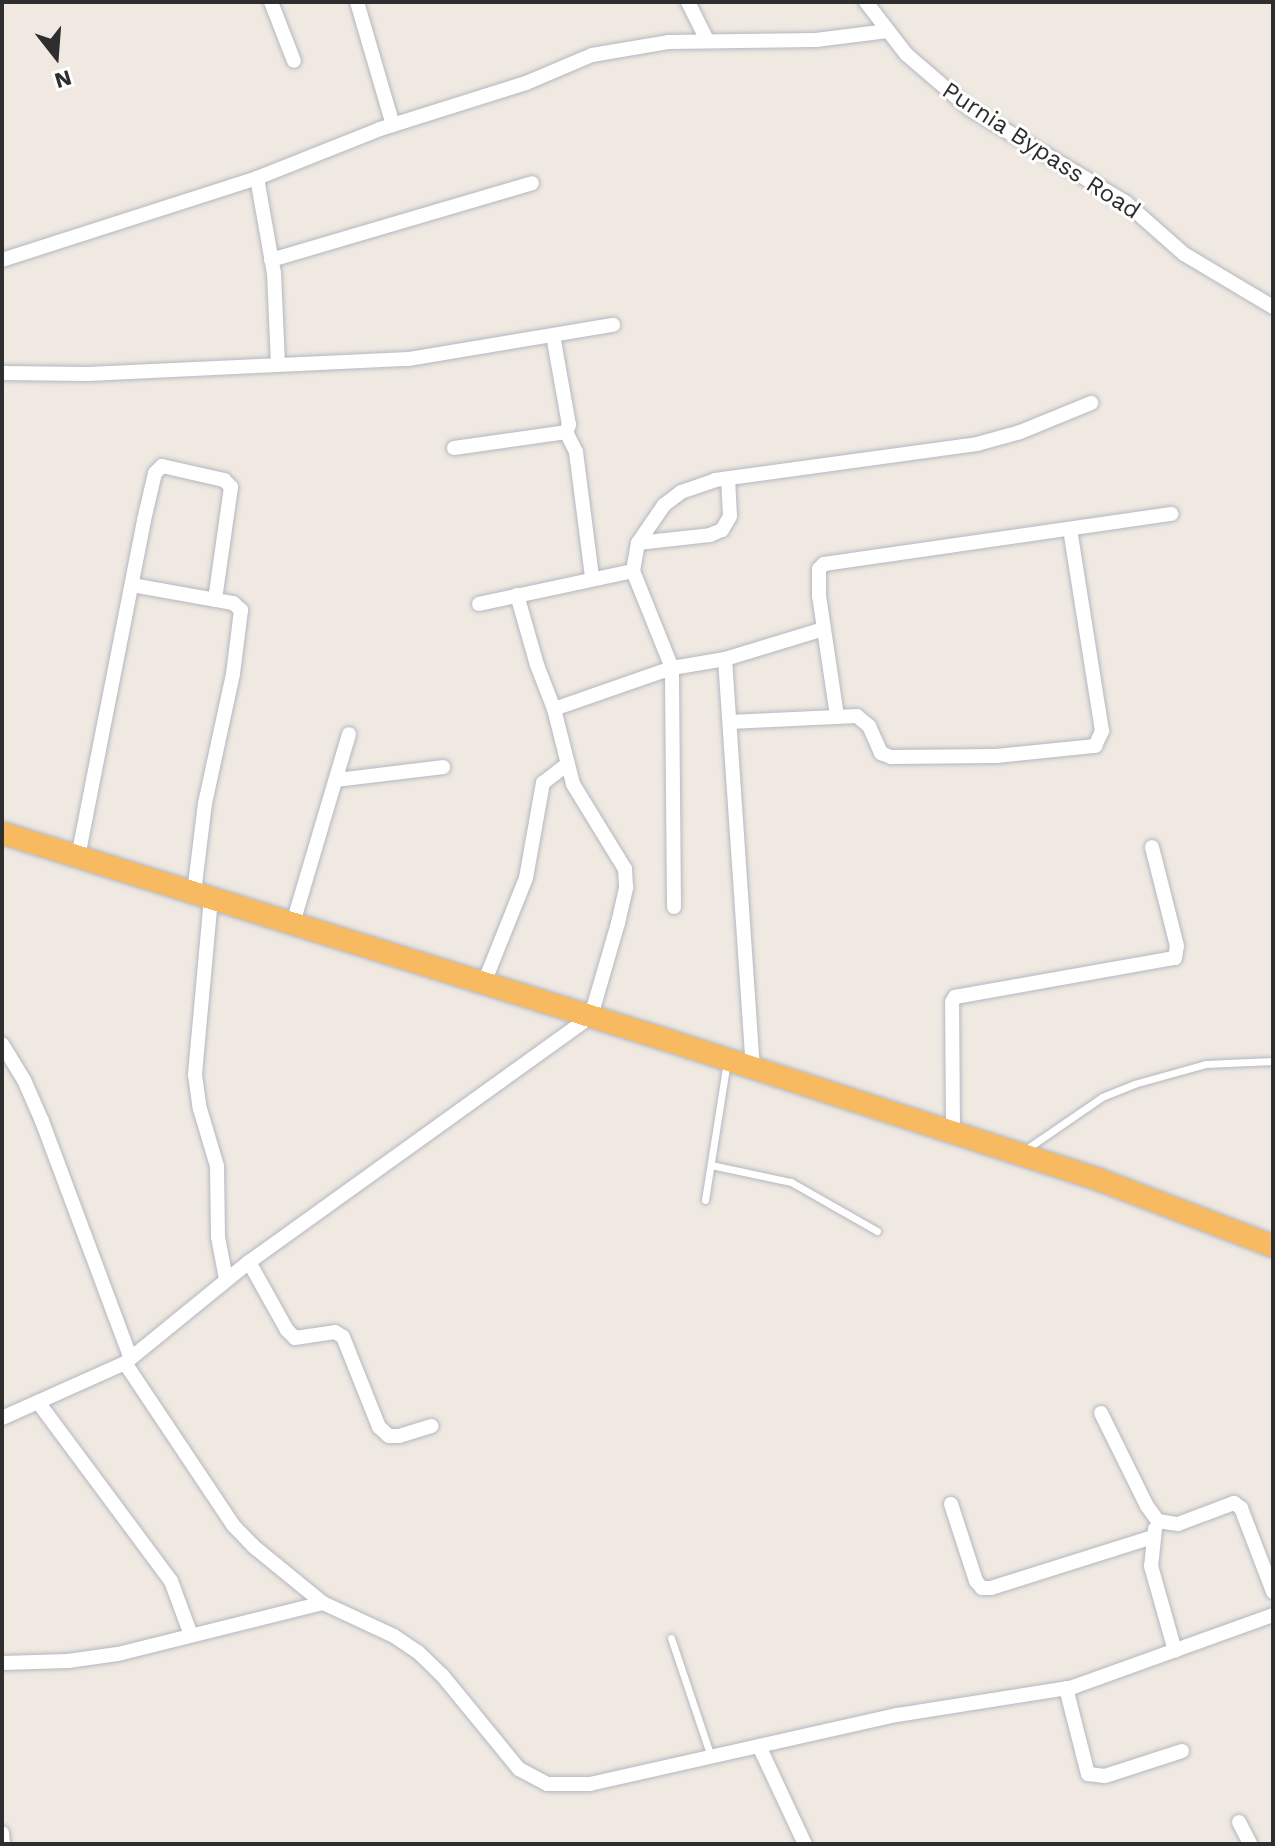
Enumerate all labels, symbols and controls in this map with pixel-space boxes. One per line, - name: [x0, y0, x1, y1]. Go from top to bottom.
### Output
- north arrow: [16, 16, 96, 96]
- text: N: [52, 65, 75, 94]
- street label: Purnia Bypass Road: [936, 76, 1146, 226]

